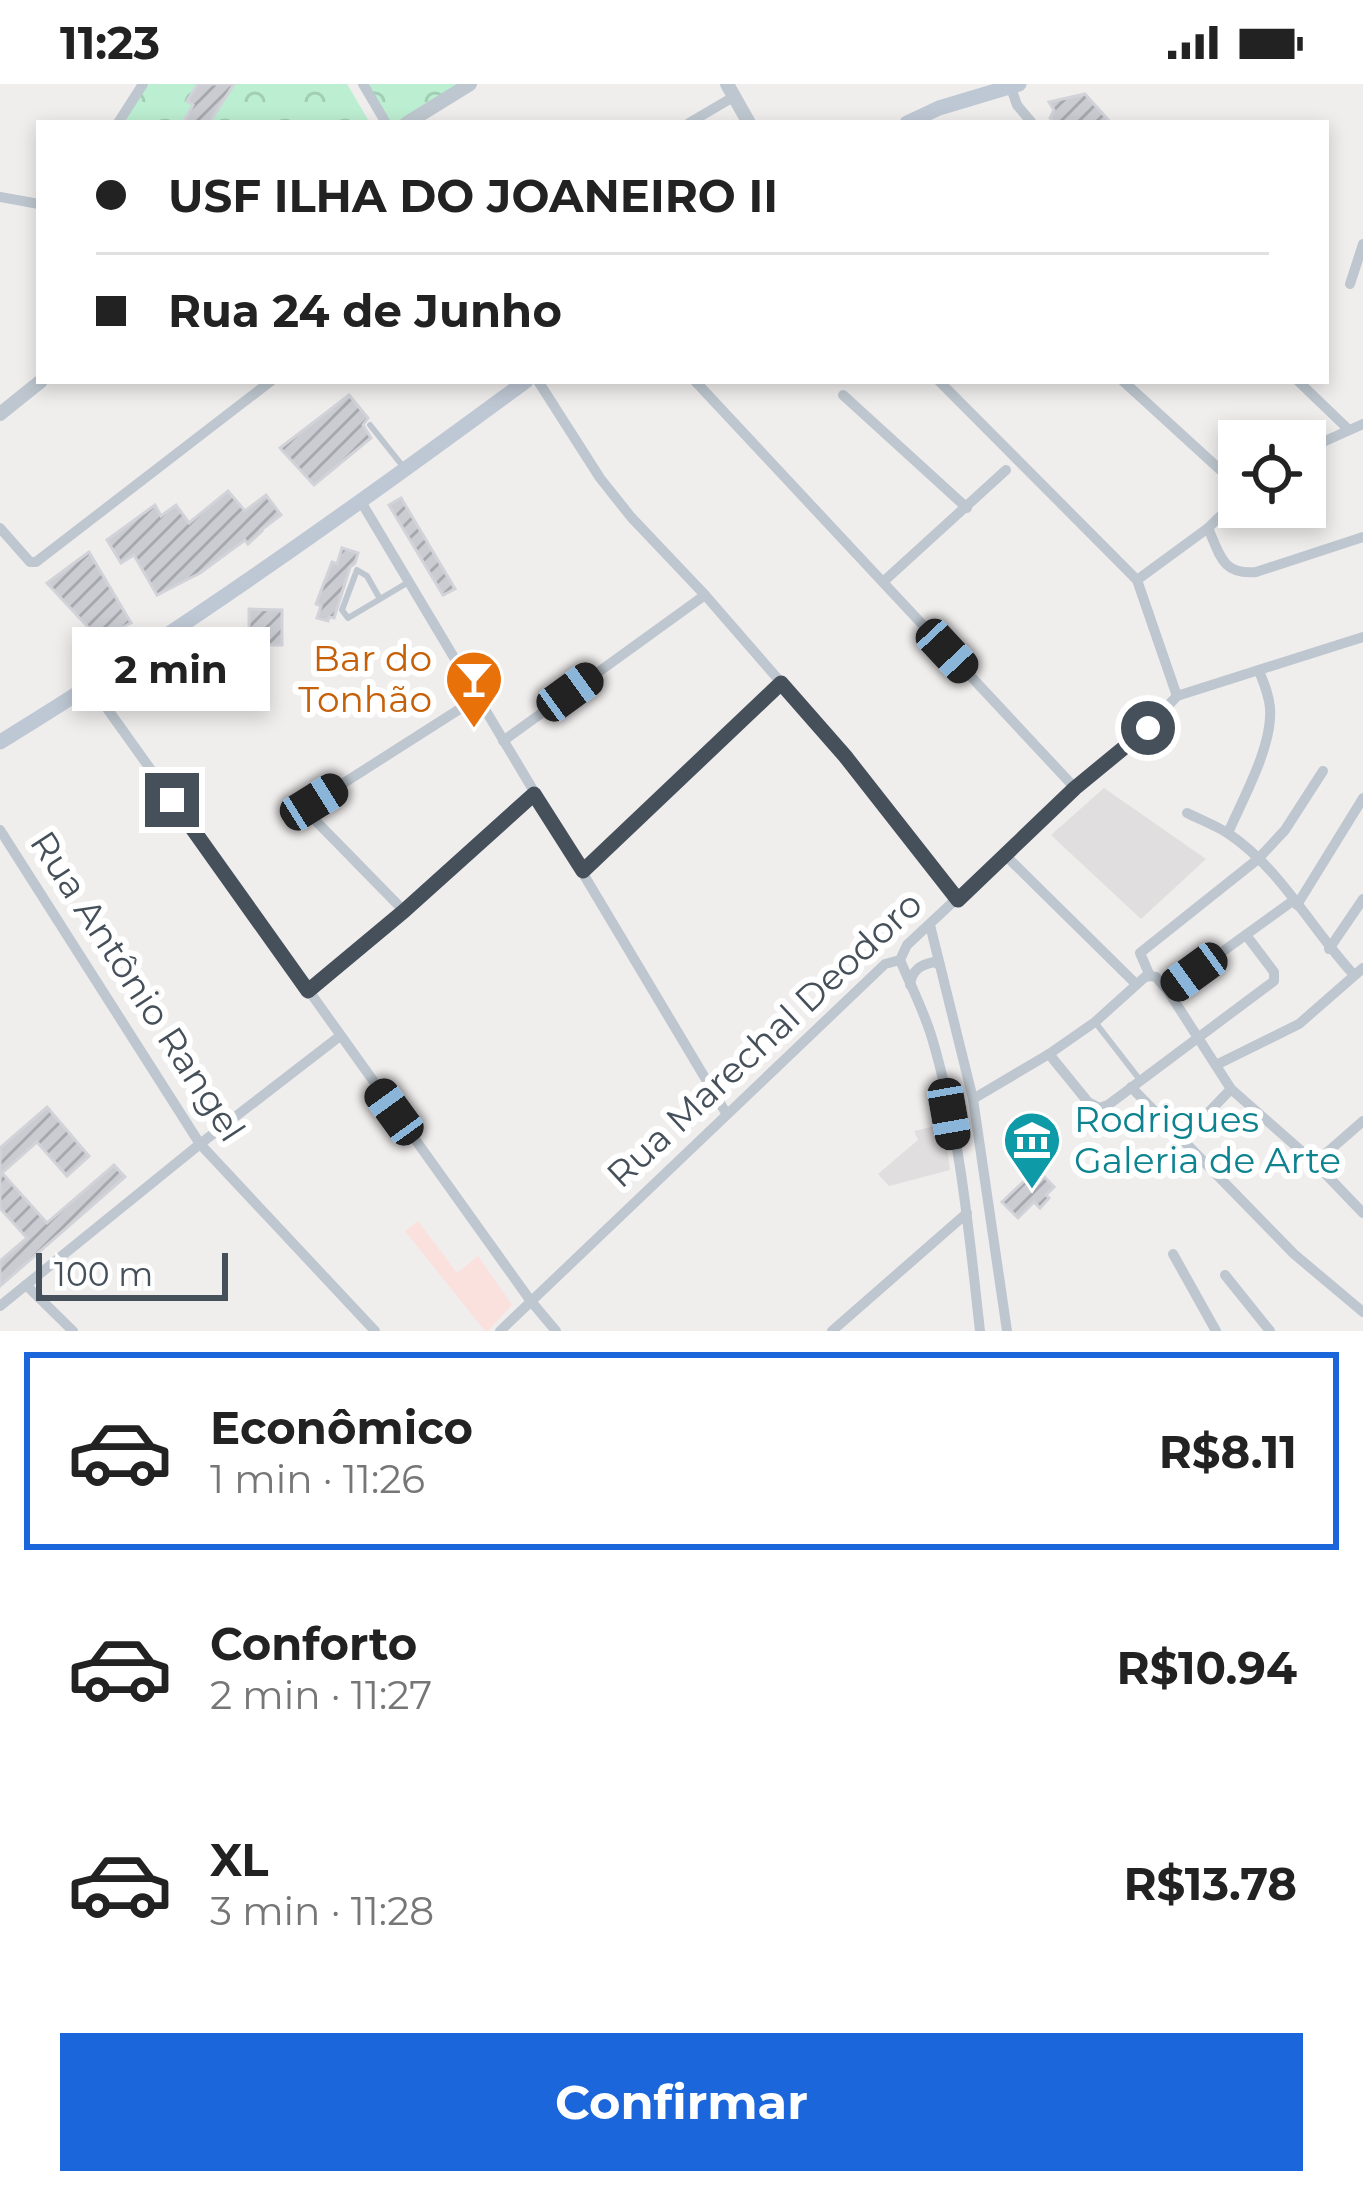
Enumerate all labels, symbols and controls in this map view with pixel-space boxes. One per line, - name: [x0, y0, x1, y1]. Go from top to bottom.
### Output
- text: 11:23: [60, 15, 160, 70]
- text: USF ILHA DO JOANEIRO II: [168, 168, 778, 223]
- text: Rua 24 de Junho: [168, 283, 562, 338]
- map controls: [1218, 420, 1326, 528]
- button: locate: [1218, 420, 1326, 528]
- car: [909, 612, 985, 690]
- callout: 2 min: [73, 626, 271, 710]
- place label: Bar do Tonhão: [298, 636, 432, 721]
- text: 2 min: [114, 645, 228, 693]
- bar icon: Bar do Tonhão: [443, 648, 505, 730]
- car: [530, 656, 610, 728]
- route start: [1121, 701, 1175, 755]
- car: [274, 768, 354, 836]
- route end: [145, 773, 199, 827]
- street label: Rua Antônio Rangel: [21, 823, 255, 1149]
- street label: Rua Marechal Deodoro: [597, 882, 931, 1196]
- car: [1154, 936, 1234, 1008]
- car: [358, 1072, 430, 1152]
- car: [925, 1075, 973, 1153]
- place label: Rodrigues Galeria de Arte: [1074, 1097, 1341, 1182]
- museum icon: Rodrigues Galeria de Arte: [1001, 1109, 1063, 1191]
- scale bar: [36, 1247, 228, 1300]
- text: 100 m: [54, 1254, 153, 1294]
- icon: car: [66, 1397, 174, 1505]
- text: Econômico: [210, 1400, 473, 1455]
- text: R$8.11: [1159, 1424, 1297, 1479]
- text: 1 min · 11:26: [210, 1455, 425, 1503]
- icon: car: [66, 1613, 174, 1721]
- text: Conforto: [210, 1616, 417, 1671]
- text: R$10.94: [1117, 1640, 1297, 1695]
- text: 2 min · 11:27: [210, 1671, 432, 1719]
- icon: car: [66, 1829, 174, 1937]
- text: XL: [210, 1832, 268, 1887]
- text: R$13.78: [1123, 1856, 1297, 1911]
- text: 3 min · 11:28: [210, 1887, 434, 1935]
- button: Confirmar: [60, 2033, 1303, 2171]

